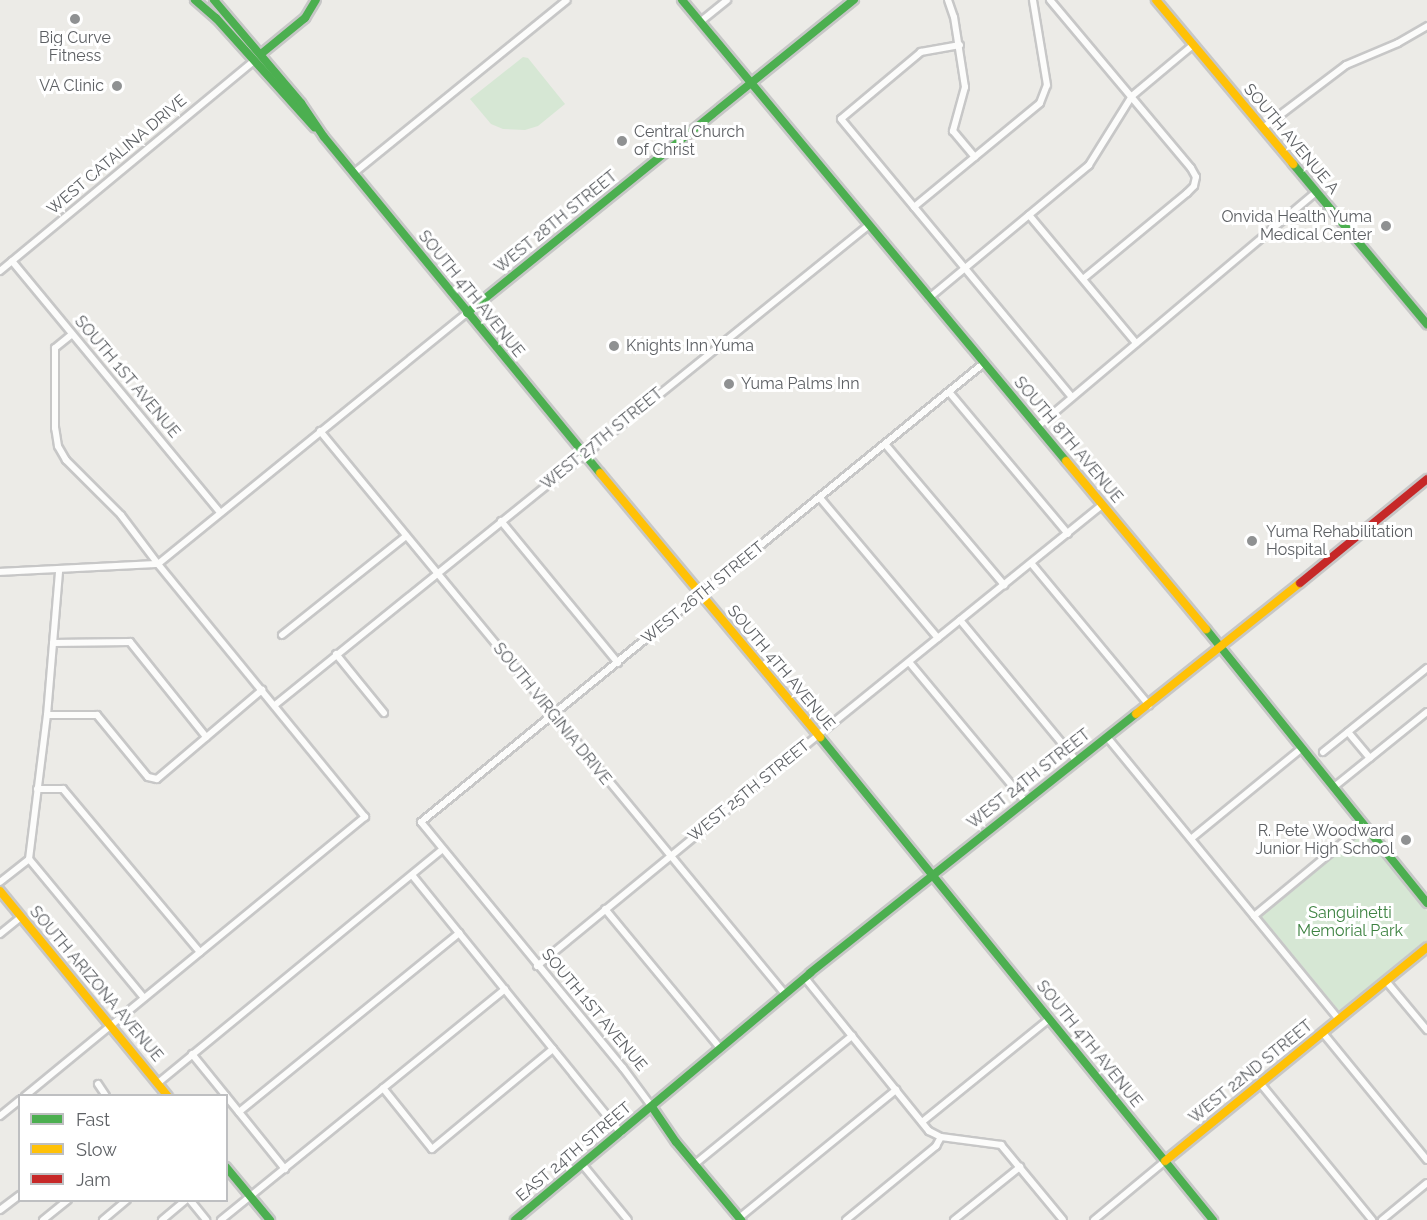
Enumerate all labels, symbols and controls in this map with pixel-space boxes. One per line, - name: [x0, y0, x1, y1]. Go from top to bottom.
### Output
- marker: Big Curve Fitness: [68, 12, 82, 26]
- place label: Big Curve Fitness: [39, 28, 111, 66]
- place label: VA Clinic: [39, 76, 104, 96]
- marker: VA Clinic: [108, 77, 126, 95]
- street label: SOUTH AVENUE A: [1239, 80, 1343, 198]
- street label: WEST CATALINA DRIVE: [43, 91, 191, 219]
- place label: Central Church of Christ: [634, 122, 745, 160]
- marker: Central Church of Christ: [615, 134, 629, 148]
- street label: WEST 28TH STREET: [491, 167, 621, 277]
- place label: Onvida Health Yuma Medical Center: [1221, 207, 1372, 245]
- marker: Onvida Health Yuma Medical Center: [1377, 217, 1395, 235]
- street label: SOUTH 4TH AVENUE: [414, 227, 528, 361]
- street label: SOUTH 1ST AVENUE: [70, 312, 184, 442]
- place label: Knights Inn Yuma: [626, 336, 754, 356]
- marker: Knights Inn Yuma: [607, 339, 621, 353]
- street label: SOUTH 8TH AVENUE: [1009, 373, 1127, 507]
- place label: Yuma Palms Inn: [741, 374, 860, 394]
- marker: Yuma Palms Inn: [722, 377, 736, 391]
- street label: WEST 27TH STREET: [537, 384, 667, 494]
- place label: Yuma Rehabilitation Hospital: [1266, 522, 1413, 560]
- marker: Yuma Rehabilitation Hospital: [1243, 532, 1261, 550]
- street label: WEST 26TH STREET: [638, 538, 768, 648]
- street label: SOUTH 4TH AVENUE: [723, 601, 839, 735]
- street label: SOUTH VIRGINIA DRIVE: [489, 639, 615, 789]
- street label: WEST 24TH STREET: [964, 725, 1094, 833]
- street label: WEST 25TH STREET: [684, 736, 814, 846]
- place label: R. Pete Woodward Junior High School: [1255, 821, 1394, 859]
- marker: R. Pete Woodward Junior High School: [1399, 833, 1413, 847]
- street label: SOUTH ARIZONA AVENUE: [25, 902, 167, 1066]
- park label: Sanguinetti Memorial Park: [1297, 903, 1403, 941]
- street label: SOUTH 1ST AVENUE: [537, 945, 651, 1075]
- street label: SOUTH 4TH AVENUE: [1032, 977, 1146, 1111]
- street label: WEST 22ND STREET: [1185, 1016, 1317, 1128]
- legend: [18, 1094, 228, 1202]
- street label: EAST 24TH STREET: [512, 1098, 636, 1206]
- text: Fast: [76, 1109, 110, 1130]
- text: Slow: [76, 1139, 117, 1160]
- text: Jam: [76, 1169, 111, 1190]

